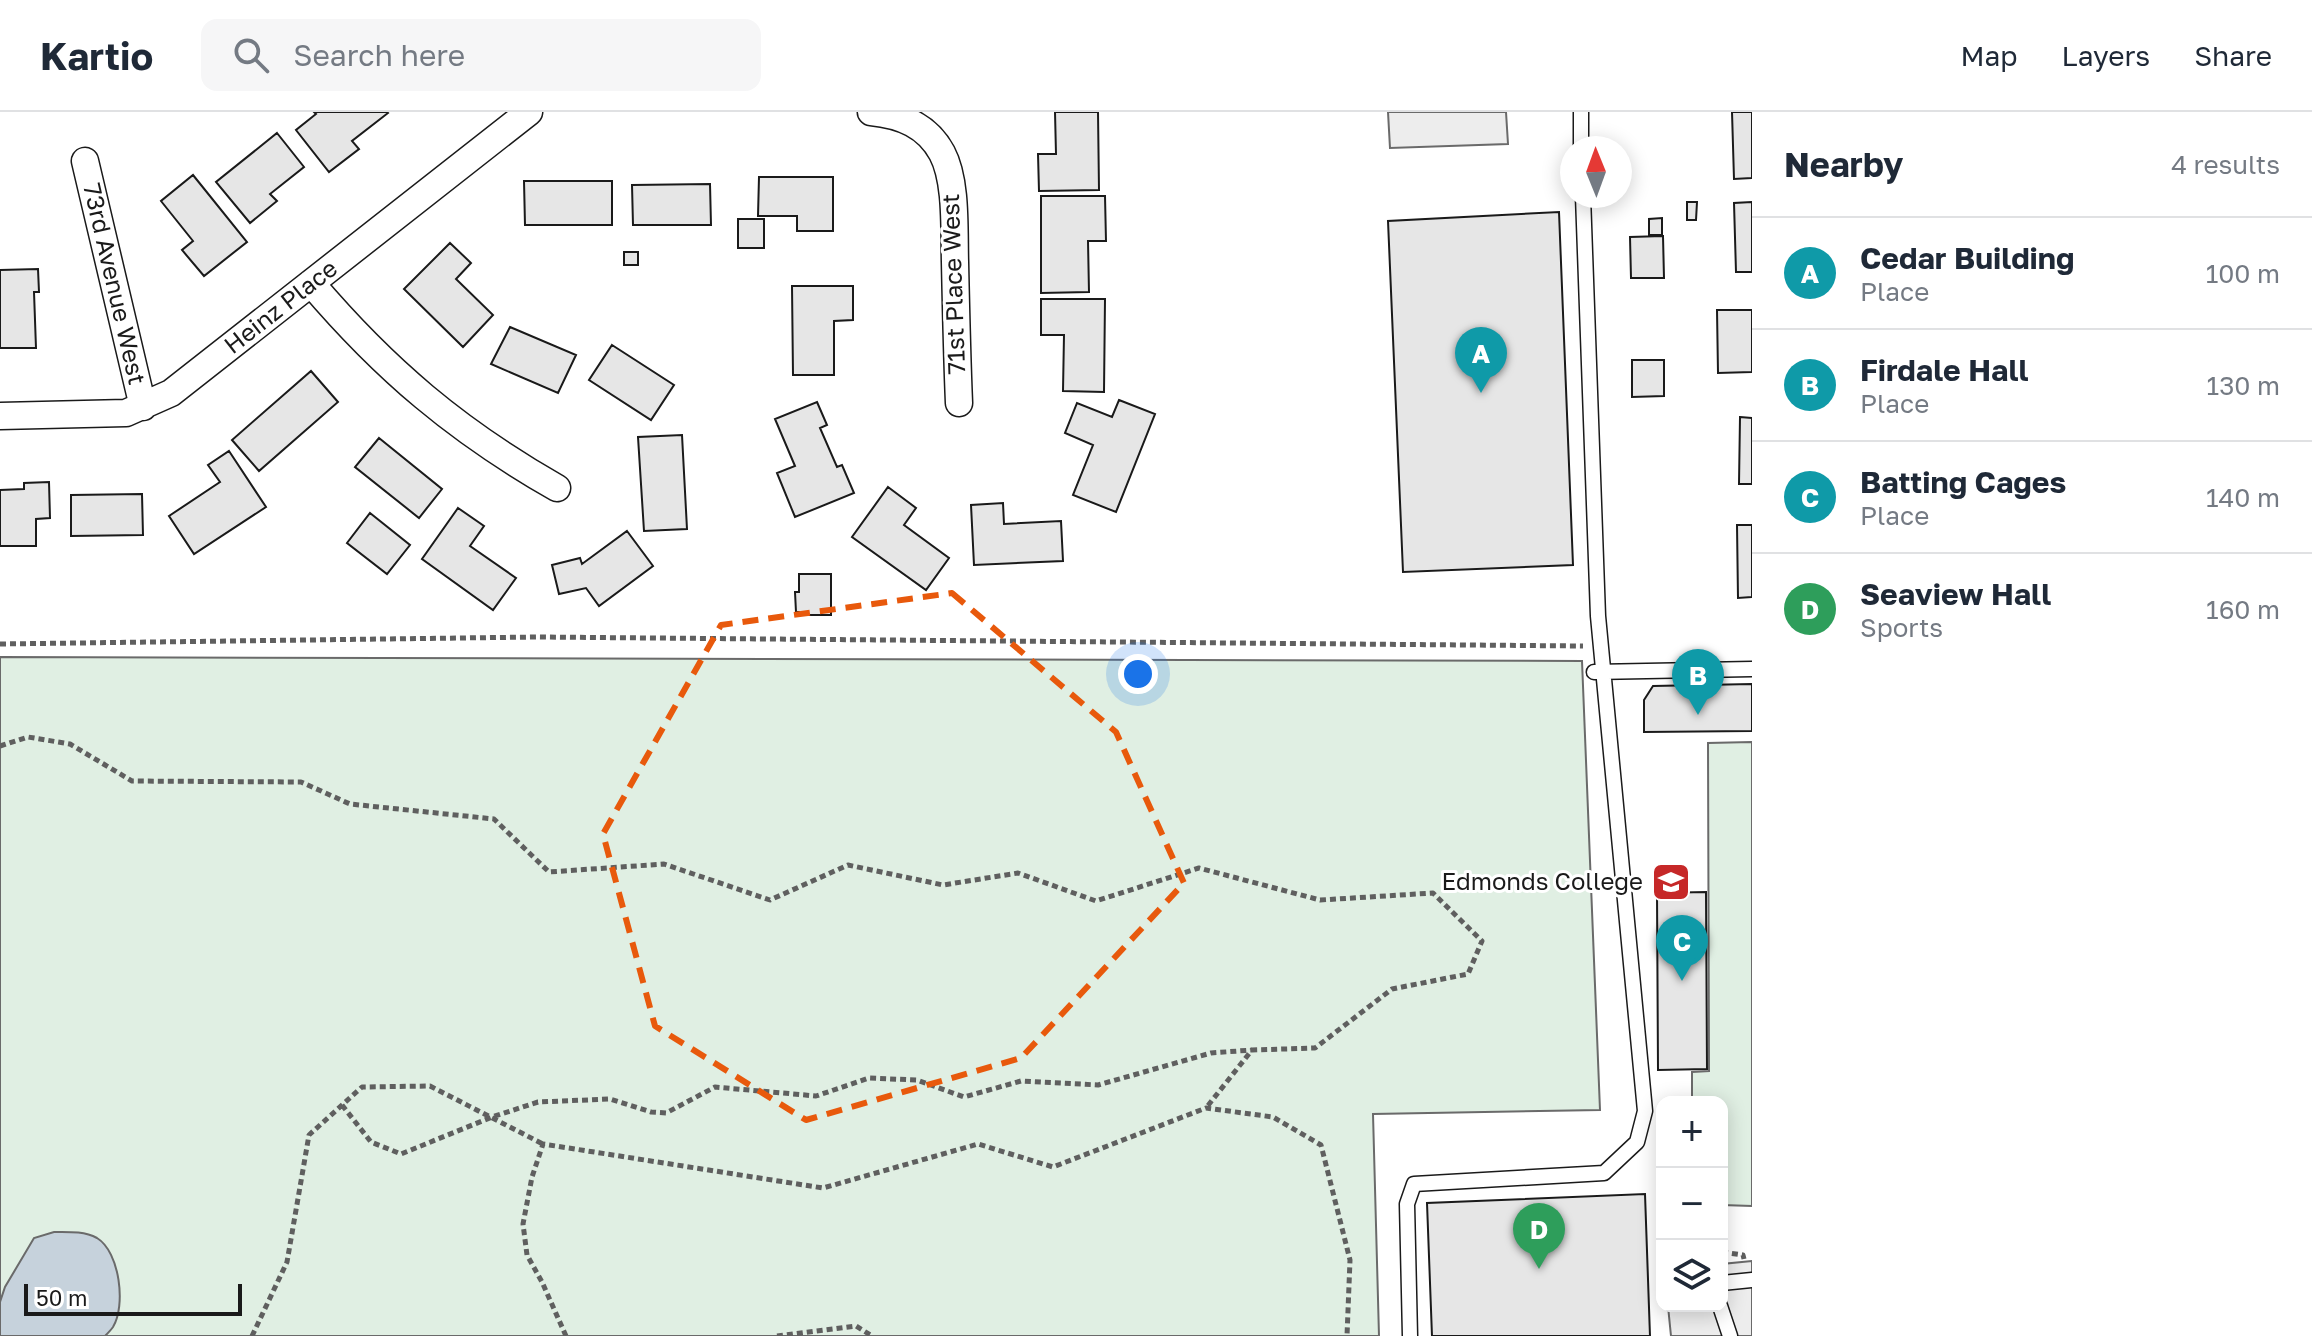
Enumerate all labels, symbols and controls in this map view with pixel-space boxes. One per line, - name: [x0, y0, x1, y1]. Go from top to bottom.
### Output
- search box: [201, 19, 761, 91]
- text: Kartio: [40, 33, 153, 78]
- icon: search: [229, 33, 273, 77]
- text: Search here: [293, 37, 465, 73]
- text: Map: [1960, 39, 2018, 72]
- text: Layers: [2062, 39, 2150, 72]
- text: Share: [2194, 39, 2272, 72]
- north arrow: [1560, 136, 1632, 208]
- text: Nearby: [1784, 144, 1904, 184]
- text: 4 results: [2171, 149, 2280, 180]
- street label: 73rd Avenue West: [78, 180, 153, 387]
- street label: 71st Place West: [935, 193, 970, 375]
- text: Cedar Building: [1860, 240, 2074, 276]
- street label: Heinz Place: [218, 253, 342, 359]
- text: A: [1801, 258, 1819, 289]
- text: 100 m: [2206, 258, 2280, 289]
- text: Place: [1860, 276, 1929, 307]
- pin: A: [1455, 327, 1507, 393]
- text: Firdale Hall: [1860, 352, 2029, 388]
- text: B: [1801, 370, 1819, 401]
- text: 130 m: [2207, 370, 2280, 401]
- text: Place: [1860, 388, 1929, 419]
- text: Batting Cages: [1860, 464, 2066, 500]
- text: C: [1801, 482, 1819, 513]
- text: 140 m: [2206, 482, 2280, 513]
- text: Place: [1860, 500, 1929, 531]
- text: Seaview Hall: [1860, 576, 2051, 612]
- text: D: [1801, 594, 1819, 625]
- text: 160 m: [2206, 594, 2280, 625]
- text: Sports: [1860, 612, 1943, 643]
- pin: B: [1672, 649, 1724, 715]
- your location: [1118, 654, 1158, 694]
- school or university icon: Edmonds College: [1650, 861, 1692, 903]
- place label: Edmonds College: [1442, 866, 1643, 895]
- pin: C: [1656, 915, 1708, 981]
- map controls: [1656, 1096, 1728, 1312]
- button: +: [1656, 1096, 1728, 1168]
- button: −: [1656, 1168, 1728, 1240]
- pin: D: [1513, 1203, 1565, 1269]
- button: layers: [1656, 1240, 1728, 1312]
- scale bar: [24, 1280, 242, 1316]
- text: 50 m: [36, 1284, 87, 1311]

